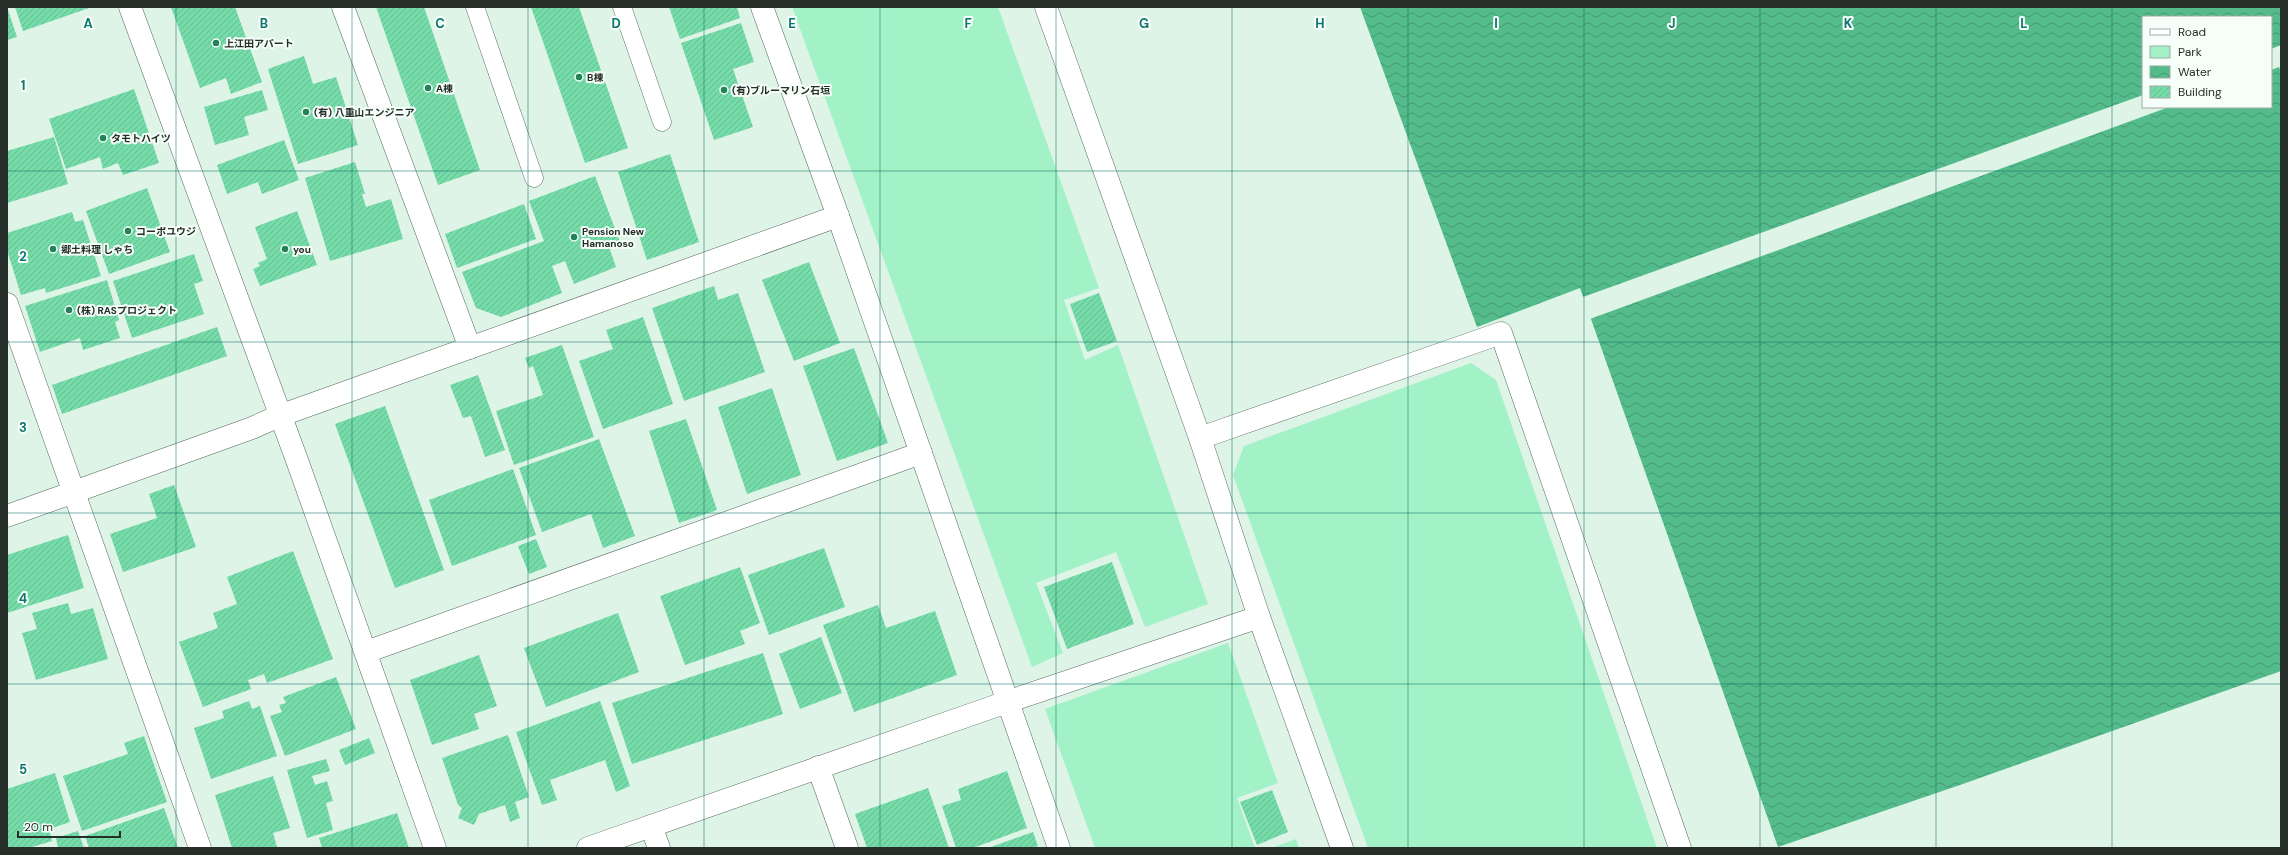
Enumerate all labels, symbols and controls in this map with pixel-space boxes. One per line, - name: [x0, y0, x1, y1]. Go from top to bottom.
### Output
- text: A: [83, 15, 93, 32]
- text: B: [260, 15, 268, 32]
- text: C: [435, 15, 445, 32]
- text: D: [611, 15, 621, 32]
- text: E: [788, 15, 796, 32]
- text: F: [964, 15, 972, 32]
- text: G: [1139, 15, 1149, 32]
- text: H: [1315, 15, 1325, 32]
- text: I: [1494, 15, 1498, 32]
- text: J: [1668, 15, 1676, 32]
- text: K: [1844, 15, 1853, 32]
- text: L: [2020, 15, 2028, 32]
- legend: [2142, 16, 2272, 108]
- text: Road: [2178, 24, 2206, 40]
- place label: 上江田アパート: [224, 37, 294, 50]
- marker: 上江田アパート: [211, 38, 221, 48]
- text: Park: [2178, 44, 2202, 60]
- text: Water: [2178, 64, 2212, 80]
- place label: B棟: [587, 71, 603, 84]
- marker: B棟: [574, 72, 584, 82]
- text: 1: [21, 77, 25, 94]
- place label: A棟: [436, 82, 453, 95]
- marker: A棟: [423, 83, 433, 93]
- place label: (有)ブルーマリン石垣: [732, 84, 831, 97]
- text: Building: [2178, 84, 2222, 100]
- marker: (有)ブルーマリン石垣: [719, 85, 729, 95]
- place label: (有) 八重山エンジニア: [314, 106, 414, 119]
- marker: (有) 八重山エンジニア: [301, 107, 311, 117]
- place label: タモトハイツ: [111, 132, 171, 145]
- marker: タモトハイツ: [98, 133, 108, 143]
- place label: コーポユウジ: [136, 225, 196, 238]
- place label: Pension New Hamanoso: [582, 225, 645, 250]
- marker: コーポユウジ: [123, 226, 133, 236]
- marker: Pension New Hamanoso: [569, 232, 579, 242]
- place label: 郷土料理 しゃち: [61, 243, 133, 256]
- place label: you: [293, 243, 311, 256]
- marker: 郷土料理 しゃち: [48, 244, 58, 254]
- marker: you: [280, 244, 290, 254]
- text: 2: [19, 248, 27, 265]
- place label: (株) RASプロジェクト: [77, 304, 177, 317]
- marker: (株) RASプロジェクト: [64, 305, 74, 315]
- text: 3: [19, 419, 27, 436]
- text: 4: [19, 590, 27, 607]
- text: 5: [19, 761, 27, 778]
- scale bar: [18, 813, 120, 839]
- text: 20 m: [24, 819, 53, 835]

